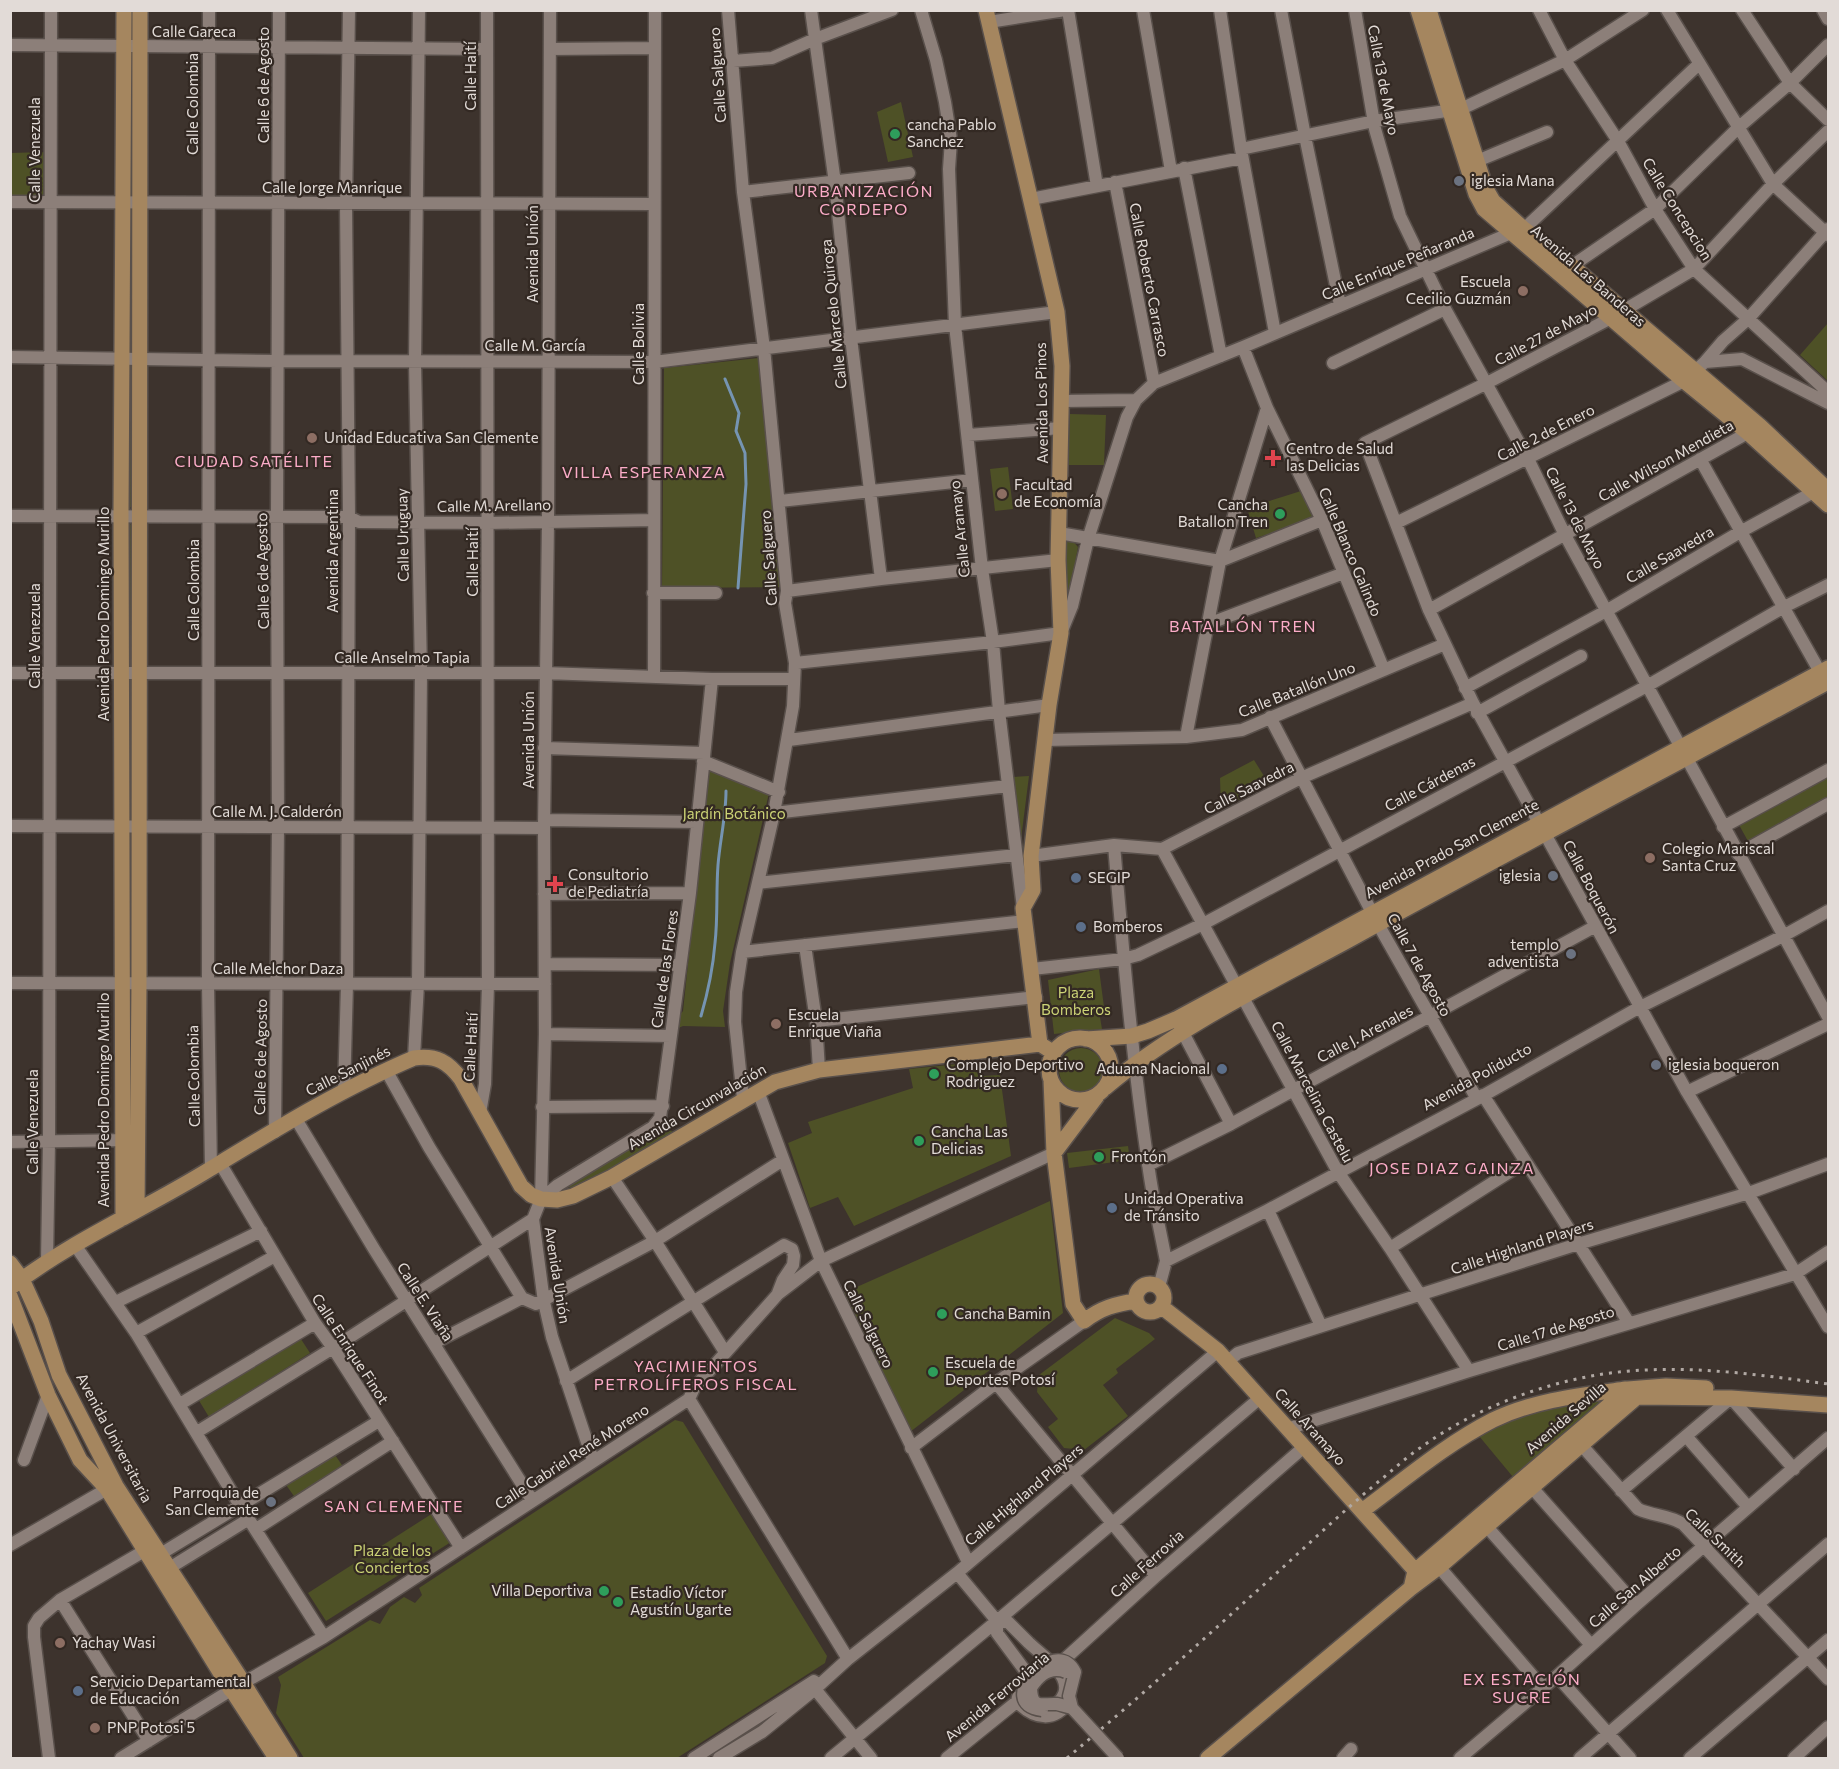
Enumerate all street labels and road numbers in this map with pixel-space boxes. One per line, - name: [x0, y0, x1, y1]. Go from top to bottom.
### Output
- street label: Calle Gareca: [152, 22, 236, 40]
- street label: Calle 13 de Mayo: [1364, 23, 1404, 137]
- street label: Calle Salguero: [705, 26, 729, 124]
- street label: Calle 6 de Agosto: [254, 27, 272, 143]
- street label: Calle Haití: [461, 40, 479, 111]
- street label: Calle Colombia: [183, 53, 201, 155]
- street label: Calle Venezuela: [25, 97, 43, 203]
- street label: Calle Concepcion: [1639, 154, 1717, 263]
- street label: Calle Jorge Manrique: [262, 178, 402, 196]
- street label: Calle Roberto Carrasco: [1126, 201, 1174, 358]
- street label: Avenida Unión: [523, 205, 541, 303]
- street label: Avenida Las Banderas: [1528, 220, 1650, 330]
- street label: Calle Enrique Peñaranda: [1319, 223, 1477, 303]
- street label: Calle Marcelo Quiroga: [816, 238, 850, 390]
- street label: Calle 27 de Mayo: [1491, 300, 1600, 369]
- street label: Calle Bolivia: [629, 303, 647, 385]
- street label: Calle M. García: [485, 336, 586, 354]
- street label: Avenida Los Pinos: [1031, 342, 1051, 464]
- street label: Calle 2 de Enero: [1494, 400, 1597, 464]
- street label: Calle Wilson Mendieta: [1595, 415, 1736, 505]
- street label: Calle 13 de Mayo: [1542, 463, 1609, 572]
- street label: Calle Aramayo: [945, 480, 973, 579]
- street label: Calle Blanco Galindo: [1316, 484, 1386, 619]
- street label: Calle Uruguay: [392, 488, 412, 582]
- street label: Avenida Argentina: [323, 489, 341, 613]
- street label: Calle M. Arellano: [437, 495, 551, 515]
- street label: Avenida Pedro Domingo Murillo: [94, 507, 112, 721]
- street label: Calle Salguero: [756, 509, 780, 607]
- street label: Calle 6 de Agosto: [252, 513, 272, 629]
- street label: Calle Saavedra: [1622, 522, 1717, 587]
- street label: Calle Haití: [463, 526, 481, 597]
- street label: Calle Colombia: [184, 539, 202, 641]
- street label: Calle Venezuela: [25, 583, 43, 689]
- street label: Calle Anselmo Tapia: [334, 648, 470, 666]
- street label: Calle Batallón Uno: [1235, 657, 1358, 721]
- street label: Avenida Unión: [519, 691, 537, 789]
- street label: Calle Cárdenas: [1381, 752, 1478, 815]
- street label: Calle Saavedra: [1201, 757, 1297, 817]
- street label: Avenida Prado San Clemente: [1362, 795, 1542, 902]
- street label: Calle M. J. Calderón: [212, 802, 342, 820]
- street label: Calle Boquerón: [1560, 837, 1624, 936]
- street label: Calle de las Flores: [647, 908, 681, 1029]
- street label: Calle 7 de Agosto: [1384, 910, 1456, 1019]
- street label: Calle Melchor Daza: [213, 959, 343, 977]
- street label: Avenida Pedro Domingo Murillo: [94, 993, 112, 1207]
- street label: Calle 6 de Agosto: [250, 999, 270, 1115]
- street label: Calle J. Arenales: [1313, 1000, 1416, 1066]
- street label: Calle Haití: [459, 1011, 481, 1082]
- street label: Calle Marcelina Castelu: [1268, 1018, 1358, 1165]
- street label: Calle Colombia: [183, 1025, 203, 1127]
- street label: Avenida Poliducto: [1419, 1039, 1534, 1114]
- street label: Calle Sanjinés: [302, 1041, 393, 1099]
- street label: Avenida Circunvalación: [624, 1059, 769, 1153]
- street label: Calle Venezuela: [23, 1069, 41, 1175]
- street label: Calle Highland Players: [1448, 1214, 1595, 1278]
- street label: Avenida Unión: [541, 1225, 575, 1325]
- street label: Calle E. Viaña: [394, 1259, 458, 1344]
- street label: Calle Salguero: [840, 1276, 898, 1371]
- street label: Calle Enrique Finot: [308, 1290, 393, 1407]
- street label: Calle 17 de Agosto: [1495, 1302, 1617, 1354]
- street label: Avenida Universitaria: [73, 1370, 157, 1505]
- street label: Avenida Sevilla: [1522, 1377, 1609, 1457]
- street label: Calle Aramayo: [1271, 1384, 1350, 1469]
- street label: Calle Gabriel René Moreno: [491, 1400, 652, 1513]
- street label: Calle Highland Players: [961, 1439, 1086, 1549]
- street label: Calle Smith: [1682, 1504, 1750, 1571]
- street label: Calle Ferrovia: [1106, 1526, 1187, 1601]
- street label: Calle San Alberto: [1584, 1541, 1684, 1631]
- street label: Avenida Ferroviaria: [941, 1647, 1052, 1745]

